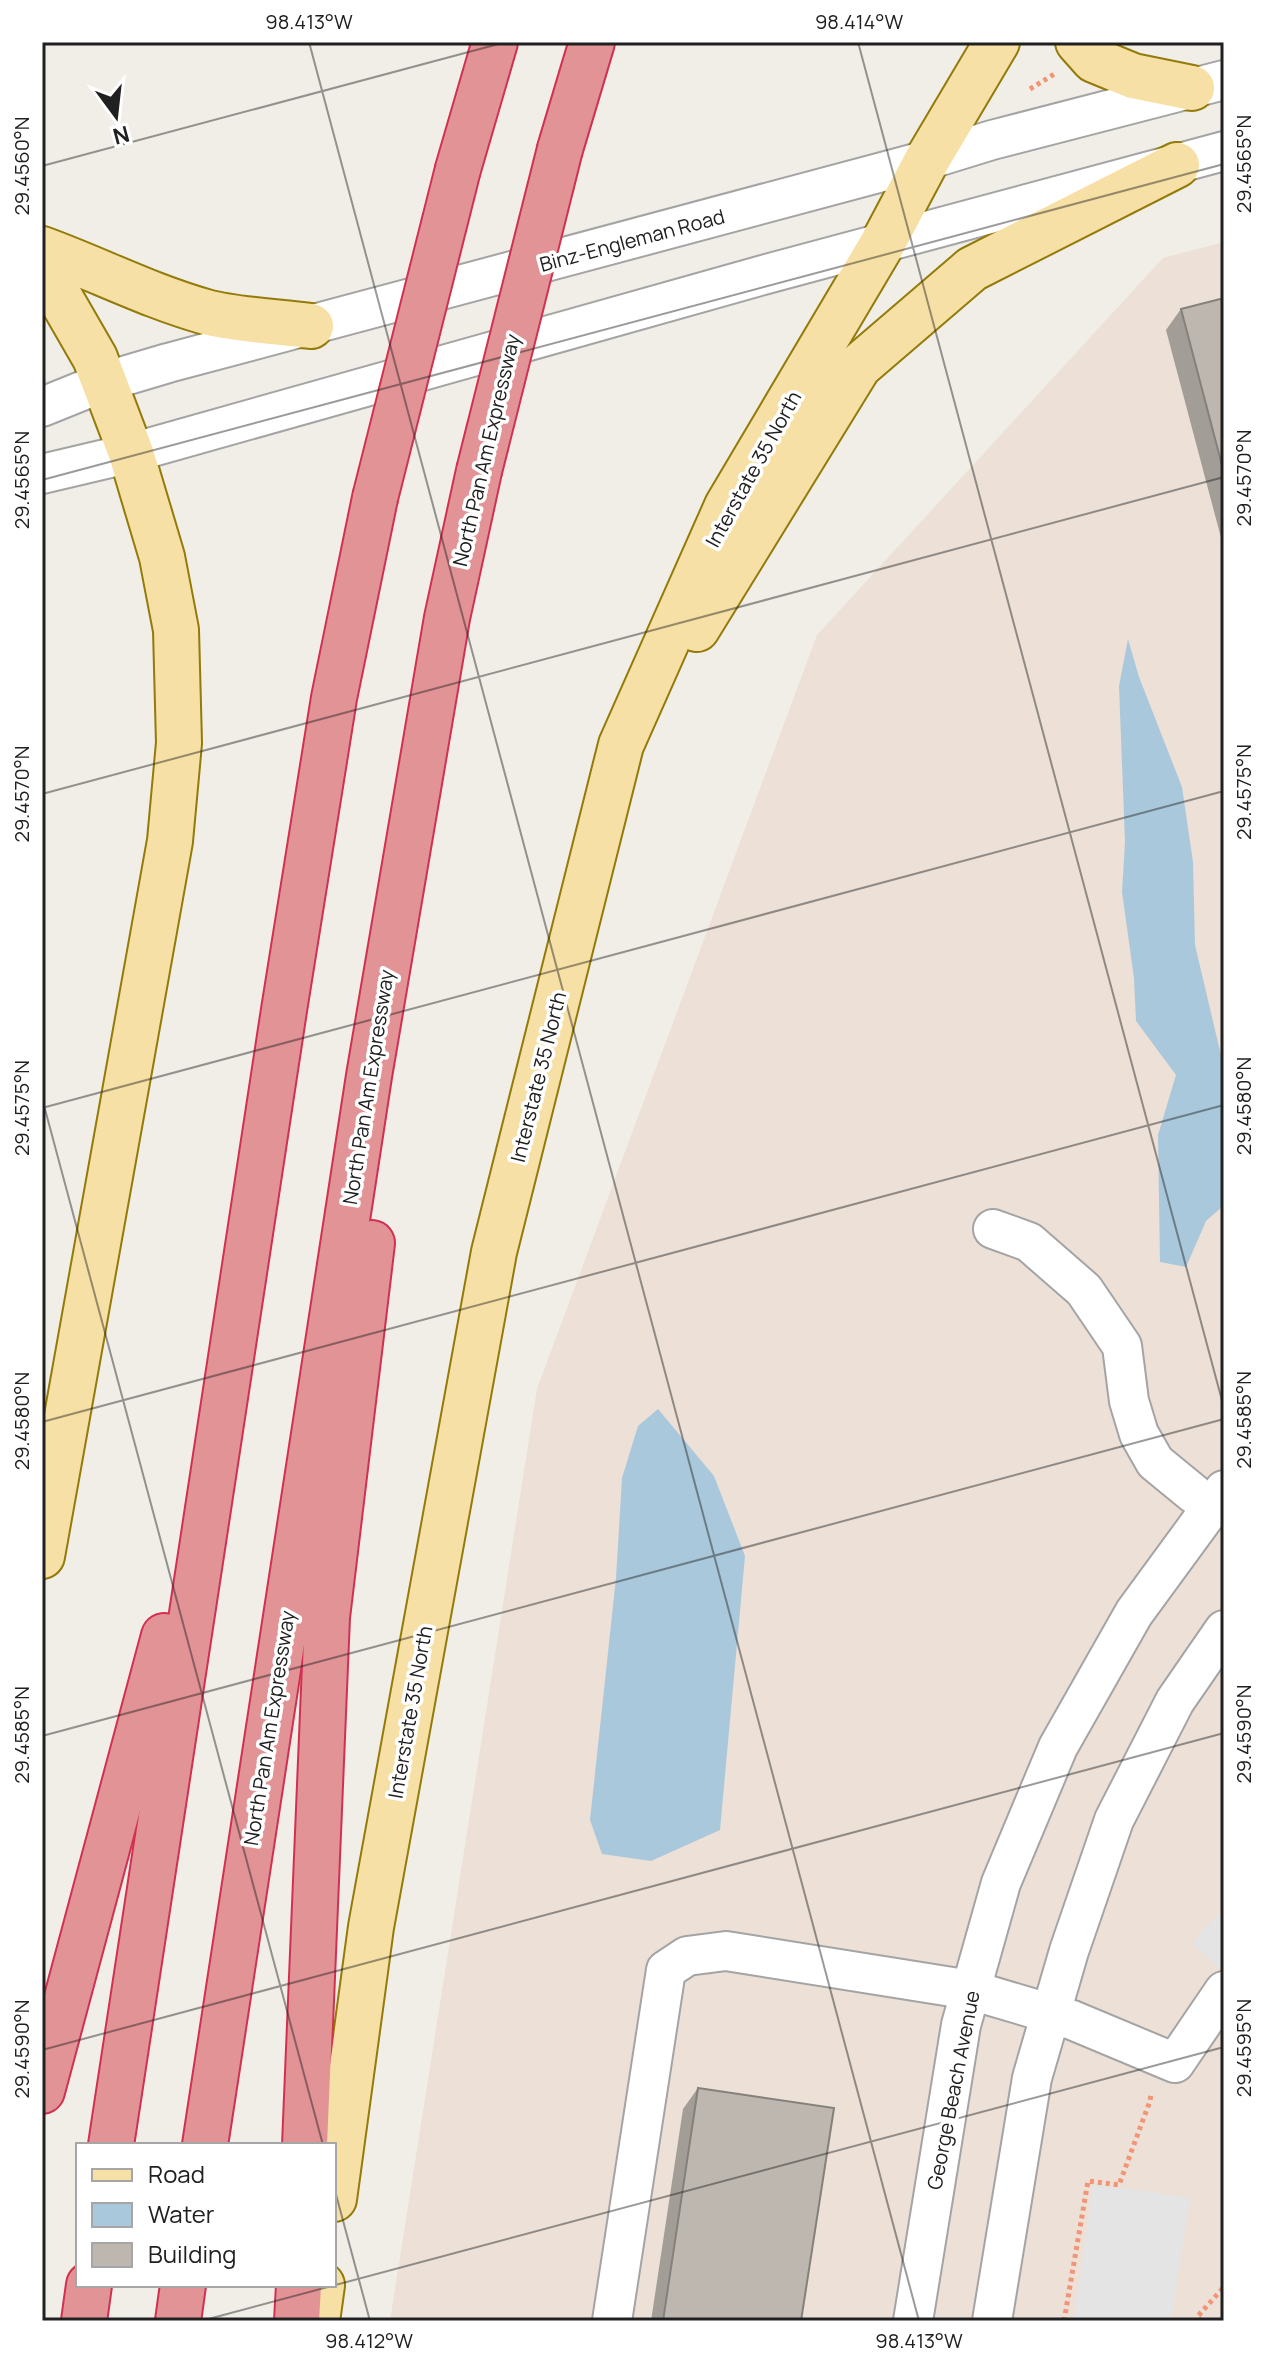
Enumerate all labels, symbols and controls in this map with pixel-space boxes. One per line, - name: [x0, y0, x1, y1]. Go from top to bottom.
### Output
- text: 98.413°W: [265, 8, 353, 35]
- text: 98.414°W: [815, 8, 903, 35]
- north arrow: [76, 76, 156, 156]
- text: 29.4565°N: [1230, 115, 1257, 213]
- text: 29.4560°N: [8, 116, 35, 216]
- text: N: [110, 119, 133, 152]
- street label: Binz-Engleman Road: [537, 202, 727, 278]
- street label: North Pan Am Expressway: [446, 331, 526, 569]
- street label: Interstate 35 North: [699, 386, 807, 552]
- text: 29.4570°N: [1230, 430, 1257, 526]
- text: 29.4565°N: [8, 431, 35, 529]
- text: 29.4575°N: [1230, 744, 1257, 840]
- text: 29.4570°N: [8, 746, 35, 842]
- street label: North Pan Am Expressway: [336, 967, 400, 1207]
- street label: Interstate 35 North: [504, 989, 572, 1165]
- text: 29.4580°N: [1230, 1057, 1257, 1155]
- text: 29.4575°N: [8, 1060, 35, 1156]
- text: 29.4585°N: [1230, 1371, 1257, 1469]
- text: 29.4580°N: [8, 1372, 35, 1470]
- street label: North Pan Am Expressway: [237, 1608, 301, 1848]
- street label: Interstate 35 North: [382, 1624, 438, 1800]
- text: 29.4590°N: [1230, 1684, 1257, 1784]
- text: 29.4585°N: [8, 1686, 35, 1784]
- street label: George Beach Avenue: [920, 1988, 986, 2192]
- text: 29.4590°N: [8, 1999, 35, 2099]
- text: 29.4595°N: [1230, 1999, 1257, 2097]
- legend: [76, 2143, 336, 2287]
- text: Road: [148, 2157, 205, 2190]
- text: Water: [148, 2197, 215, 2230]
- text: Building: [148, 2237, 236, 2270]
- text: 98.412°W: [325, 2327, 413, 2354]
- text: 98.413°W: [875, 2327, 963, 2354]

